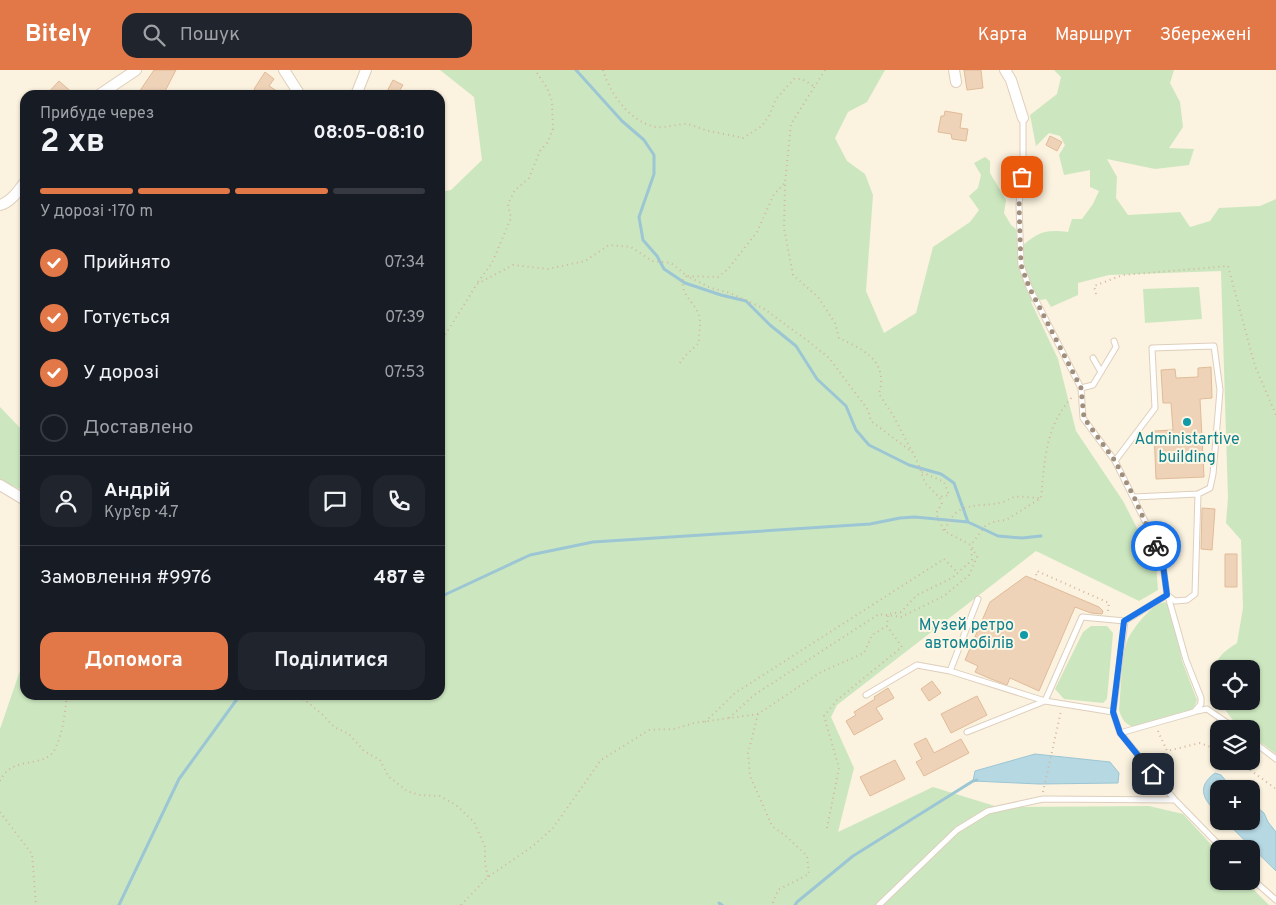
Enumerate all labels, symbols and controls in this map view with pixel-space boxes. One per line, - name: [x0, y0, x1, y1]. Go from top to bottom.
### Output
- search box: [122, 13, 472, 58]
- text: Bitely: [25, 20, 92, 50]
- icon: search: [140, 21, 168, 49]
- text: Пошук: [180, 23, 240, 47]
- text: Карта: [978, 24, 1027, 47]
- text: Маршрут: [1055, 24, 1132, 47]
- text: Збережені: [1160, 24, 1251, 47]
- text: Прибуде через: [40, 104, 154, 124]
- text: 08:05–08:10: [313, 121, 425, 145]
- text: 2 хв: [40, 123, 105, 163]
- pin: [1001, 156, 1043, 198]
- icon: bag: [1008, 163, 1036, 191]
- text: У дорозі · 170 m: [40, 202, 153, 222]
- icon: check: [40, 249, 68, 277]
- text: Прийнято: [83, 251, 171, 275]
- text: 07:34: [384, 253, 425, 273]
- icon: check: [40, 304, 68, 332]
- text: Готується: [83, 306, 170, 330]
- text: 07:39: [385, 308, 425, 328]
- icon: check: [40, 359, 68, 387]
- text: У дорозі: [83, 361, 159, 385]
- text: 07:53: [384, 363, 425, 383]
- text: Доставлено: [83, 416, 193, 440]
- marker: Administartive building: [1181, 416, 1193, 428]
- place label: Administartive building: [1134, 430, 1240, 468]
- button: person: [40, 475, 92, 527]
- button: chat: [309, 475, 361, 527]
- button: phone: [373, 475, 425, 527]
- text: Андрій: [104, 479, 171, 503]
- text: Кур’єр · 4.7: [104, 503, 179, 523]
- courier: [1131, 521, 1181, 571]
- icon: bike: [1142, 532, 1170, 560]
- text: Замовлення #9976: [40, 566, 212, 590]
- text: 487 ₴: [374, 566, 425, 590]
- place label: Музей ретро автомобілів: [919, 616, 1014, 654]
- marker: Музей ретро автомобілів: [1018, 629, 1030, 641]
- button: Допомога: [40, 632, 228, 690]
- button: Поділитися: [238, 632, 425, 690]
- map controls: [1210, 660, 1260, 890]
- button: locate: [1210, 660, 1260, 710]
- button: layers: [1210, 720, 1260, 770]
- pin: [1132, 753, 1174, 795]
- icon: home: [1139, 760, 1167, 788]
- button: +: [1210, 780, 1260, 830]
- button: −: [1210, 840, 1260, 890]

